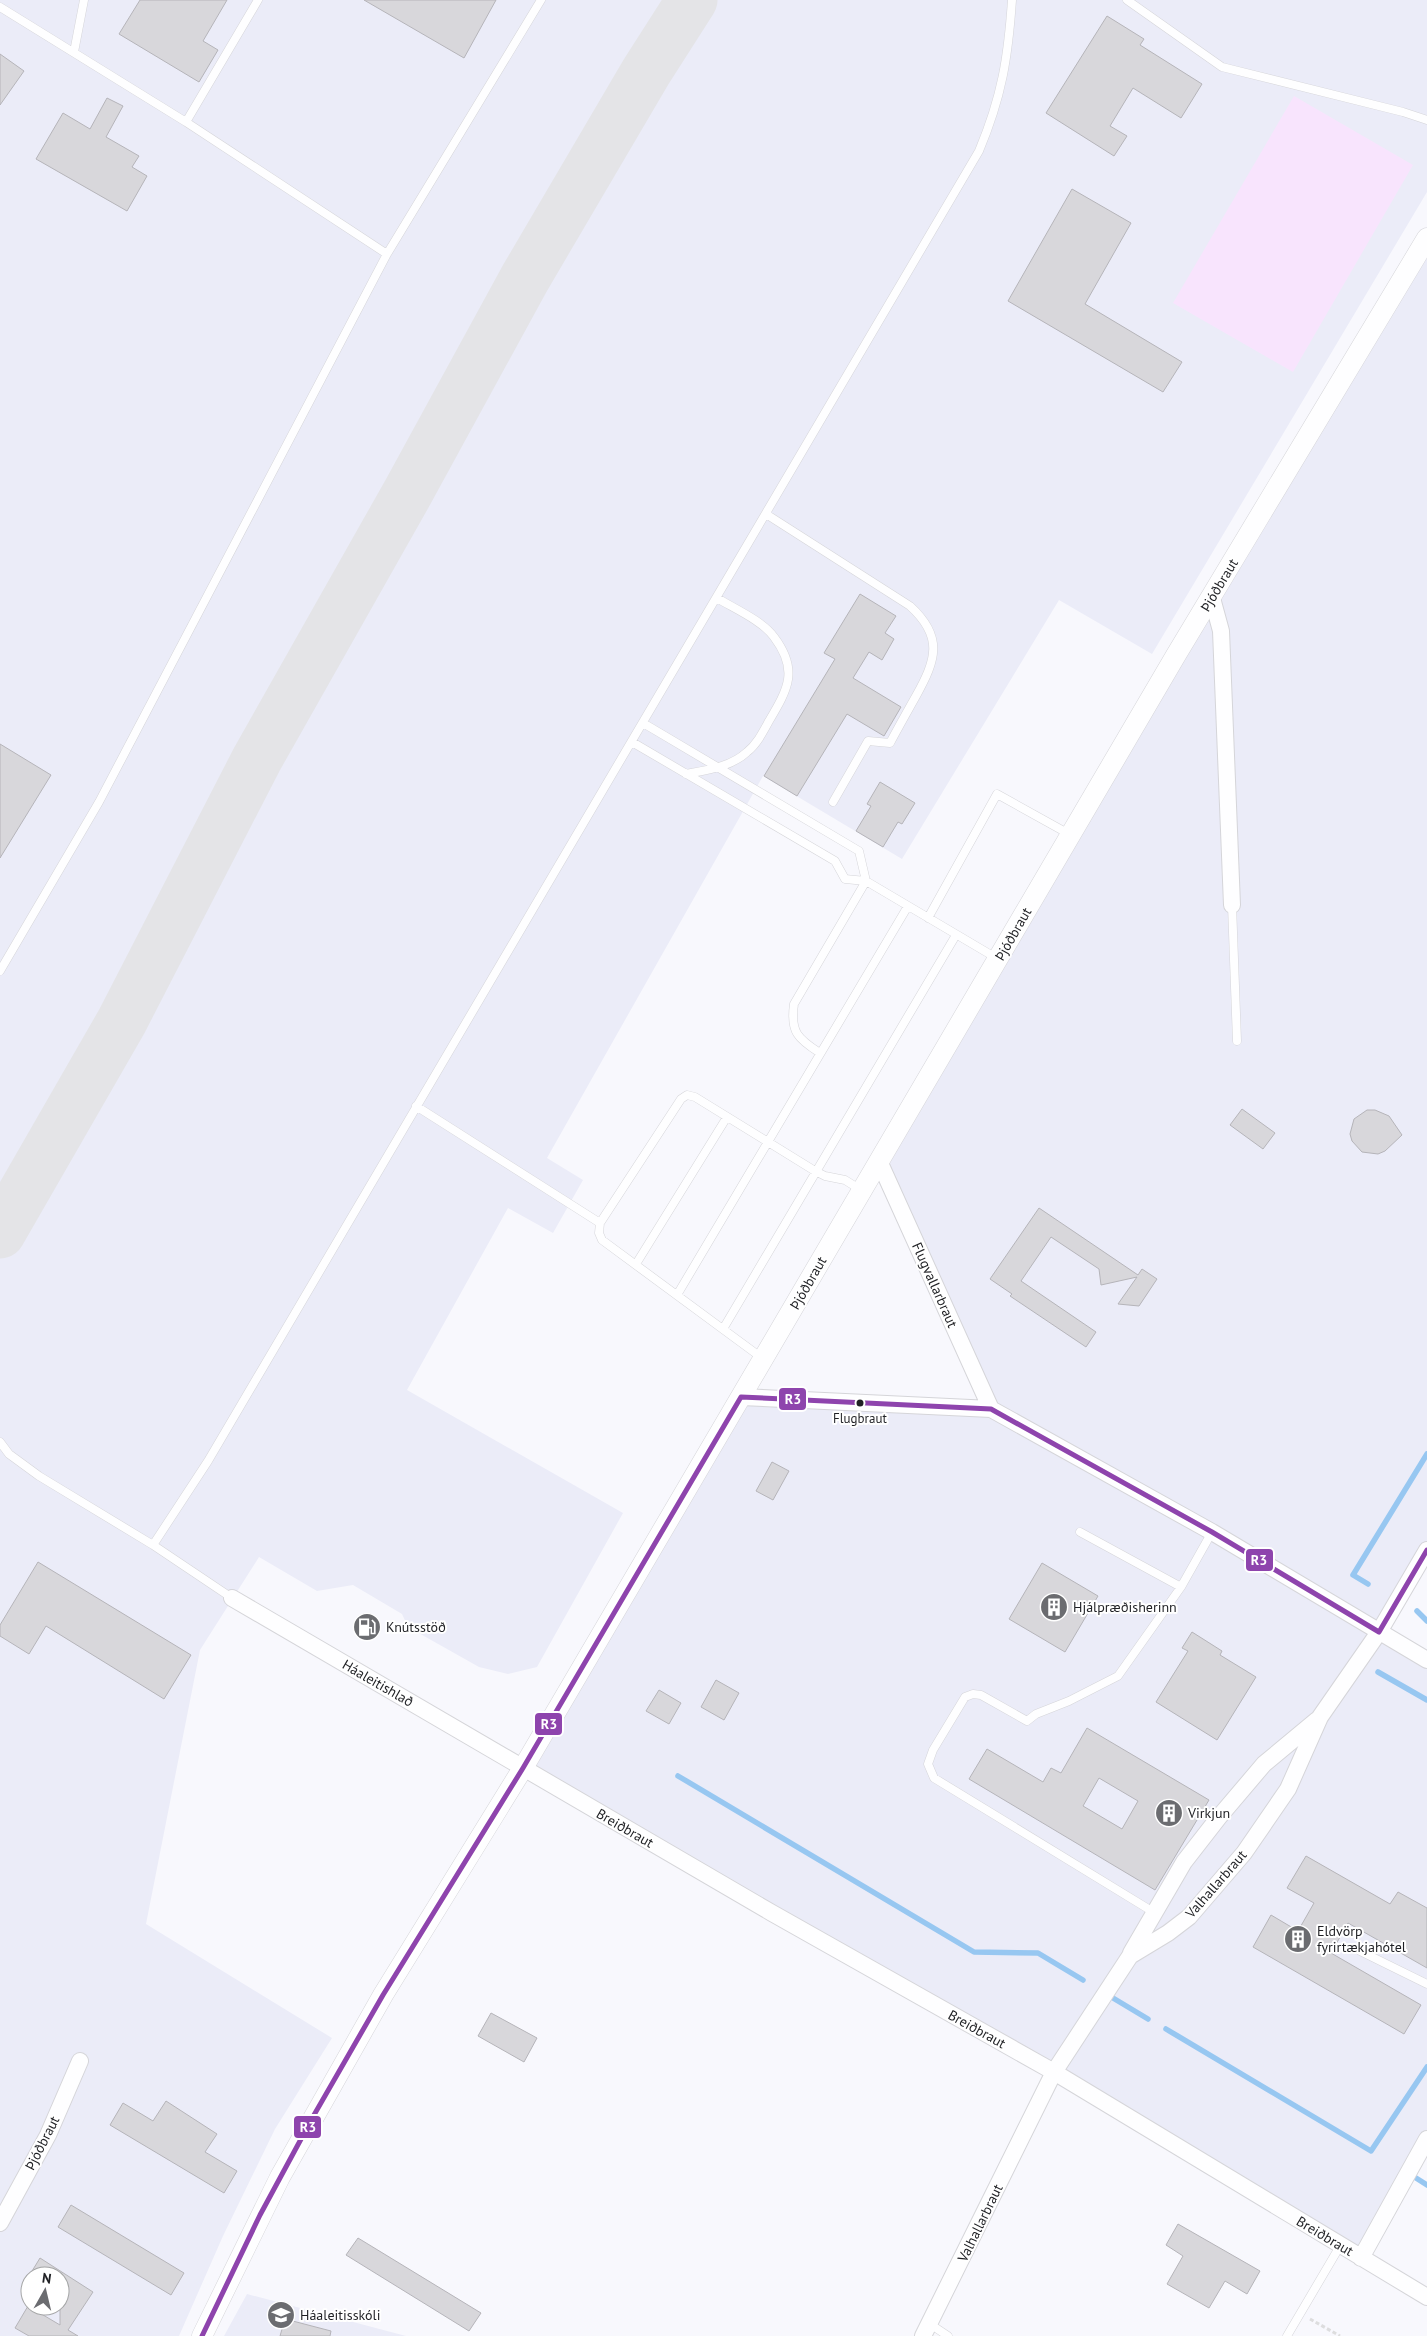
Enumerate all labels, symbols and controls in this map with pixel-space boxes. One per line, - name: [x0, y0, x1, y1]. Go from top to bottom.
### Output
- street label: Þjóðbraut: [1196, 555, 1242, 615]
- street label: Þjóðbraut: [991, 904, 1036, 964]
- street label: Flugvallarbraut: [908, 1240, 962, 1331]
- street label: Þjóðbraut: [786, 1253, 831, 1313]
- line badge: R3: [778, 1387, 807, 1411]
- text: R3: [785, 1390, 801, 1408]
- marker: Flugbraut: [855, 1398, 865, 1408]
- place label: Flugbraut: [833, 1410, 887, 1427]
- line badge: R3: [1245, 1548, 1274, 1572]
- text: R3: [1251, 1551, 1267, 1569]
- building icon: Hjálpræðisherinn: [1039, 1592, 1069, 1622]
- place label: Hjálpræðisherinn: [1073, 1598, 1177, 1616]
- fuel station icon: Knútsstöð: [352, 1612, 382, 1642]
- place label: Knútsstöð: [386, 1618, 446, 1636]
- street label: Háaleitishlað: [339, 1655, 417, 1711]
- line badge: R3: [534, 1712, 563, 1736]
- text: R3: [541, 1715, 557, 1733]
- building icon: Virkjun: [1154, 1798, 1184, 1828]
- street label: Breiðbraut: [593, 1804, 657, 1852]
- place label: Virkjun: [1187, 1804, 1230, 1822]
- street label: Valhallarbraut: [1181, 1846, 1251, 1922]
- place label: Eldvörp fyrirtækjahótel: [1317, 1922, 1406, 1956]
- building icon: Eldvörp fyrirtækjahótel: [1283, 1924, 1313, 1954]
- street label: Breiðbraut: [945, 2006, 1009, 2052]
- street label: Þjóðbraut: [21, 2113, 63, 2173]
- line badge: R3: [293, 2115, 322, 2139]
- text: R3: [300, 2118, 316, 2136]
- street label: Valhallarbraut: [953, 2181, 1007, 2266]
- street label: Breiðbraut: [1293, 2212, 1357, 2260]
- north arrow: [20, 2266, 70, 2316]
- text: N: [41, 2269, 53, 2288]
- school or university icon: Háaleitisskóli: [266, 2300, 296, 2330]
- place label: Háaleitisskóli: [300, 2306, 380, 2324]

